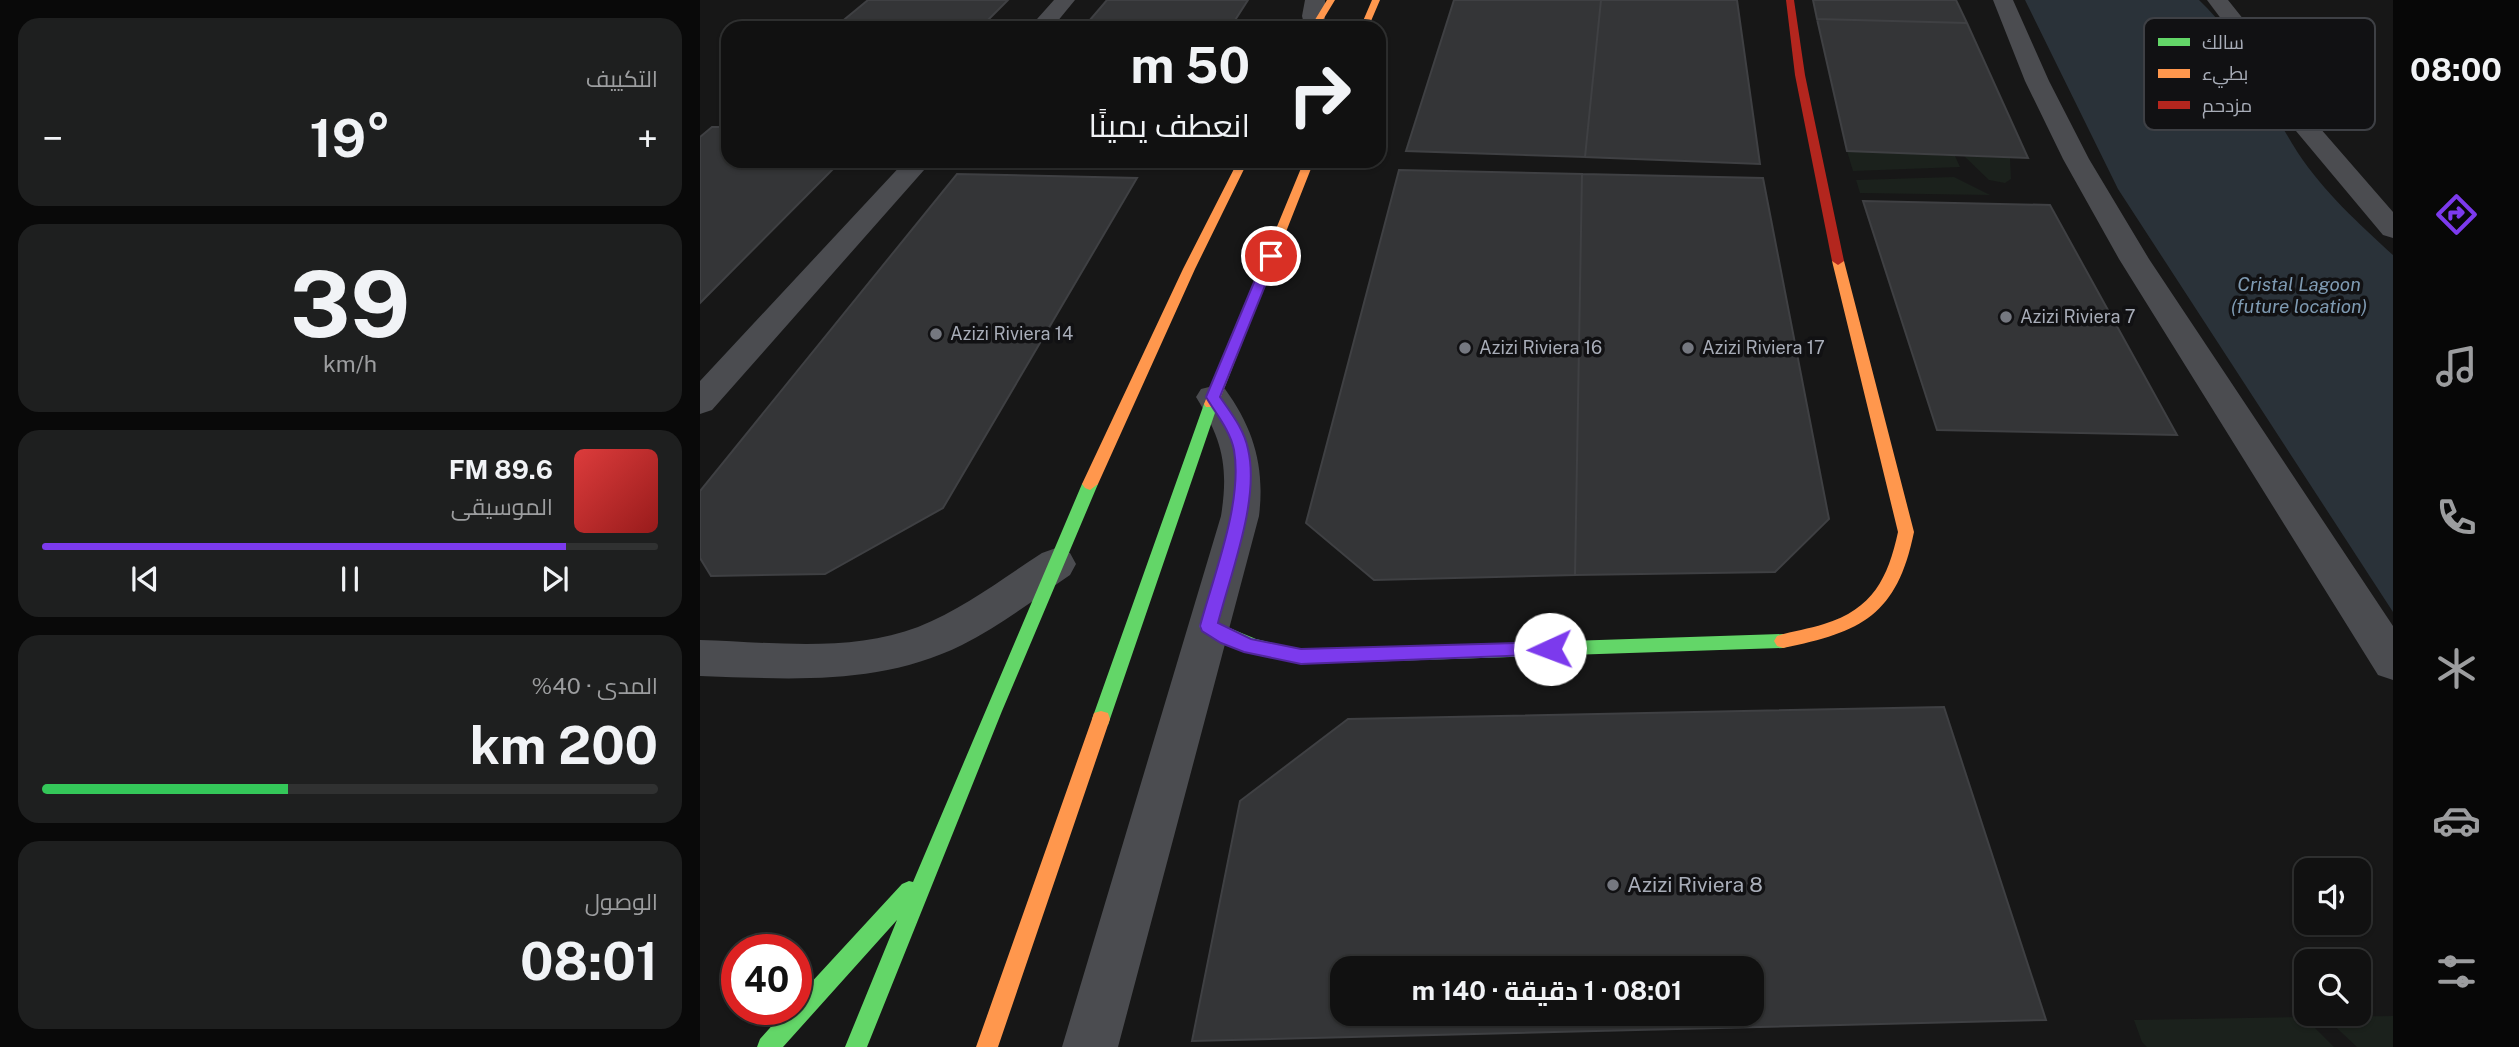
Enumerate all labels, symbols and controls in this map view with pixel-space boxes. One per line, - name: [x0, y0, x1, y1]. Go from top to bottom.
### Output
- legend: [2144, 18, 2375, 130]
- text: سالك: [2202, 31, 2244, 53]
- text: 50 m: [1130, 36, 1250, 94]
- icon: right: [1274, 49, 1365, 140]
- text: 08:00: [2410, 51, 2502, 88]
- text: بطيء: [2202, 62, 2248, 88]
- text: التكييف: [586, 65, 658, 92]
- text: مزدحم: [2202, 94, 2252, 119]
- text: انعطف يمينًا: [1089, 107, 1250, 144]
- text: 19°: [309, 108, 391, 169]
- text: −: [42, 116, 63, 161]
- text: +: [637, 116, 658, 161]
- icon: directions: [2432, 190, 2481, 239]
- pin: [1241, 226, 1301, 286]
- icon: arrive: [1252, 237, 1290, 275]
- text: 39: [290, 251, 410, 357]
- water label: Cristal Lagoon (future location): [2231, 273, 2367, 317]
- place label: Azizi Riviera 7: [2020, 306, 2136, 327]
- marker: Azizi Riviera 7: [1998, 309, 2014, 325]
- place label: Azizi Riviera 14: [950, 323, 1073, 344]
- marker: Azizi Riviera 14: [928, 326, 944, 342]
- place label: Azizi Riviera 16: [1479, 337, 1602, 358]
- place label: Azizi Riviera 17: [1702, 337, 1825, 358]
- marker: Azizi Riviera 16: [1457, 340, 1473, 356]
- marker: Azizi Riviera 17: [1680, 340, 1696, 356]
- icon: music: [2432, 342, 2481, 391]
- text: km/h: [323, 350, 377, 377]
- text: 89.6 FM: [449, 454, 553, 485]
- text: الموسيقى: [451, 493, 553, 520]
- icon: phone: [2432, 493, 2481, 542]
- icon: previous: [126, 560, 164, 598]
- icon: pause: [331, 560, 369, 598]
- icon: next: [536, 560, 574, 598]
- position arrow: [1513, 612, 1587, 686]
- icon: climate: [2432, 644, 2481, 693]
- text: المدى · 40%: [531, 672, 658, 699]
- text: 200 km: [470, 715, 658, 776]
- icon: car: [2432, 796, 2481, 845]
- map controls: [2294, 858, 2371, 1026]
- button: sound: [2294, 858, 2371, 935]
- place label: Azizi Riviera 8: [1627, 872, 1763, 897]
- marker: Azizi Riviera 8: [1605, 877, 1621, 893]
- text: الوصول: [585, 888, 658, 915]
- text: 08:01: [520, 931, 658, 992]
- speed limit sign: 40: [721, 934, 812, 1025]
- icon: filters: [2432, 947, 2481, 996]
- button: search: [2294, 949, 2371, 1026]
- text: 08:01 · 1 دقيقة · 140 m: [1412, 975, 1682, 1006]

